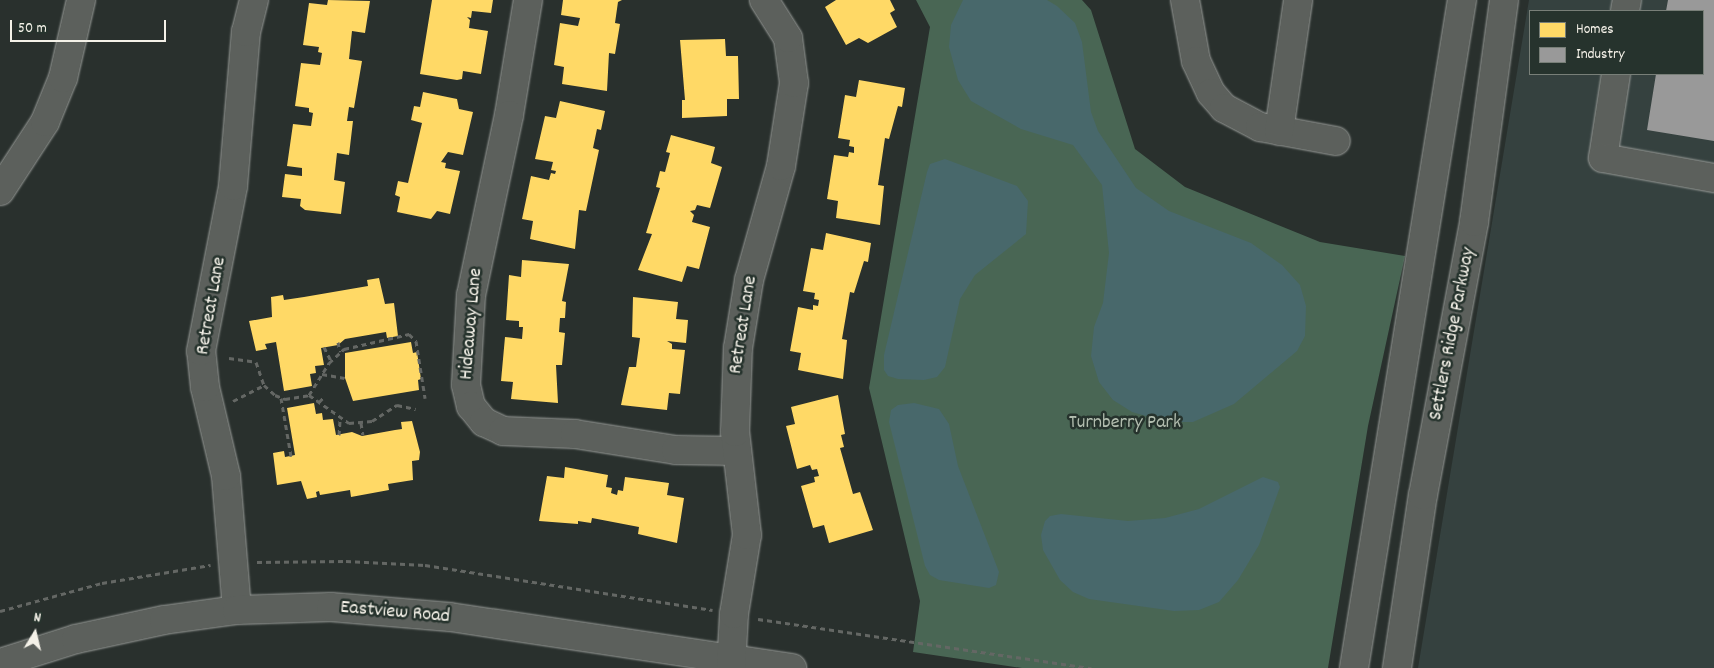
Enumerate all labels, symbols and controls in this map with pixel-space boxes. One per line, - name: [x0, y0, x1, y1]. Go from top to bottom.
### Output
- scale bar: [12, 10, 169, 42]
- legend: [1529, 10, 1704, 75]
- text: 50 m: [18, 18, 47, 40]
- text: Homes: [1576, 19, 1614, 41]
- text: Industry: [1576, 44, 1625, 66]
- street label: Settlers Ridge Parkway: [1424, 245, 1482, 423]
- street label: Retreat Lane: [192, 255, 232, 357]
- street label: Hideaway Lane: [455, 267, 489, 381]
- street label: Retreat Lane: [724, 274, 764, 376]
- park label: Turnberry Park: [1069, 411, 1181, 435]
- street label: Eastview Road: [339, 596, 451, 630]
- north arrow: [10, 608, 60, 658]
- text: N: [32, 608, 42, 629]

